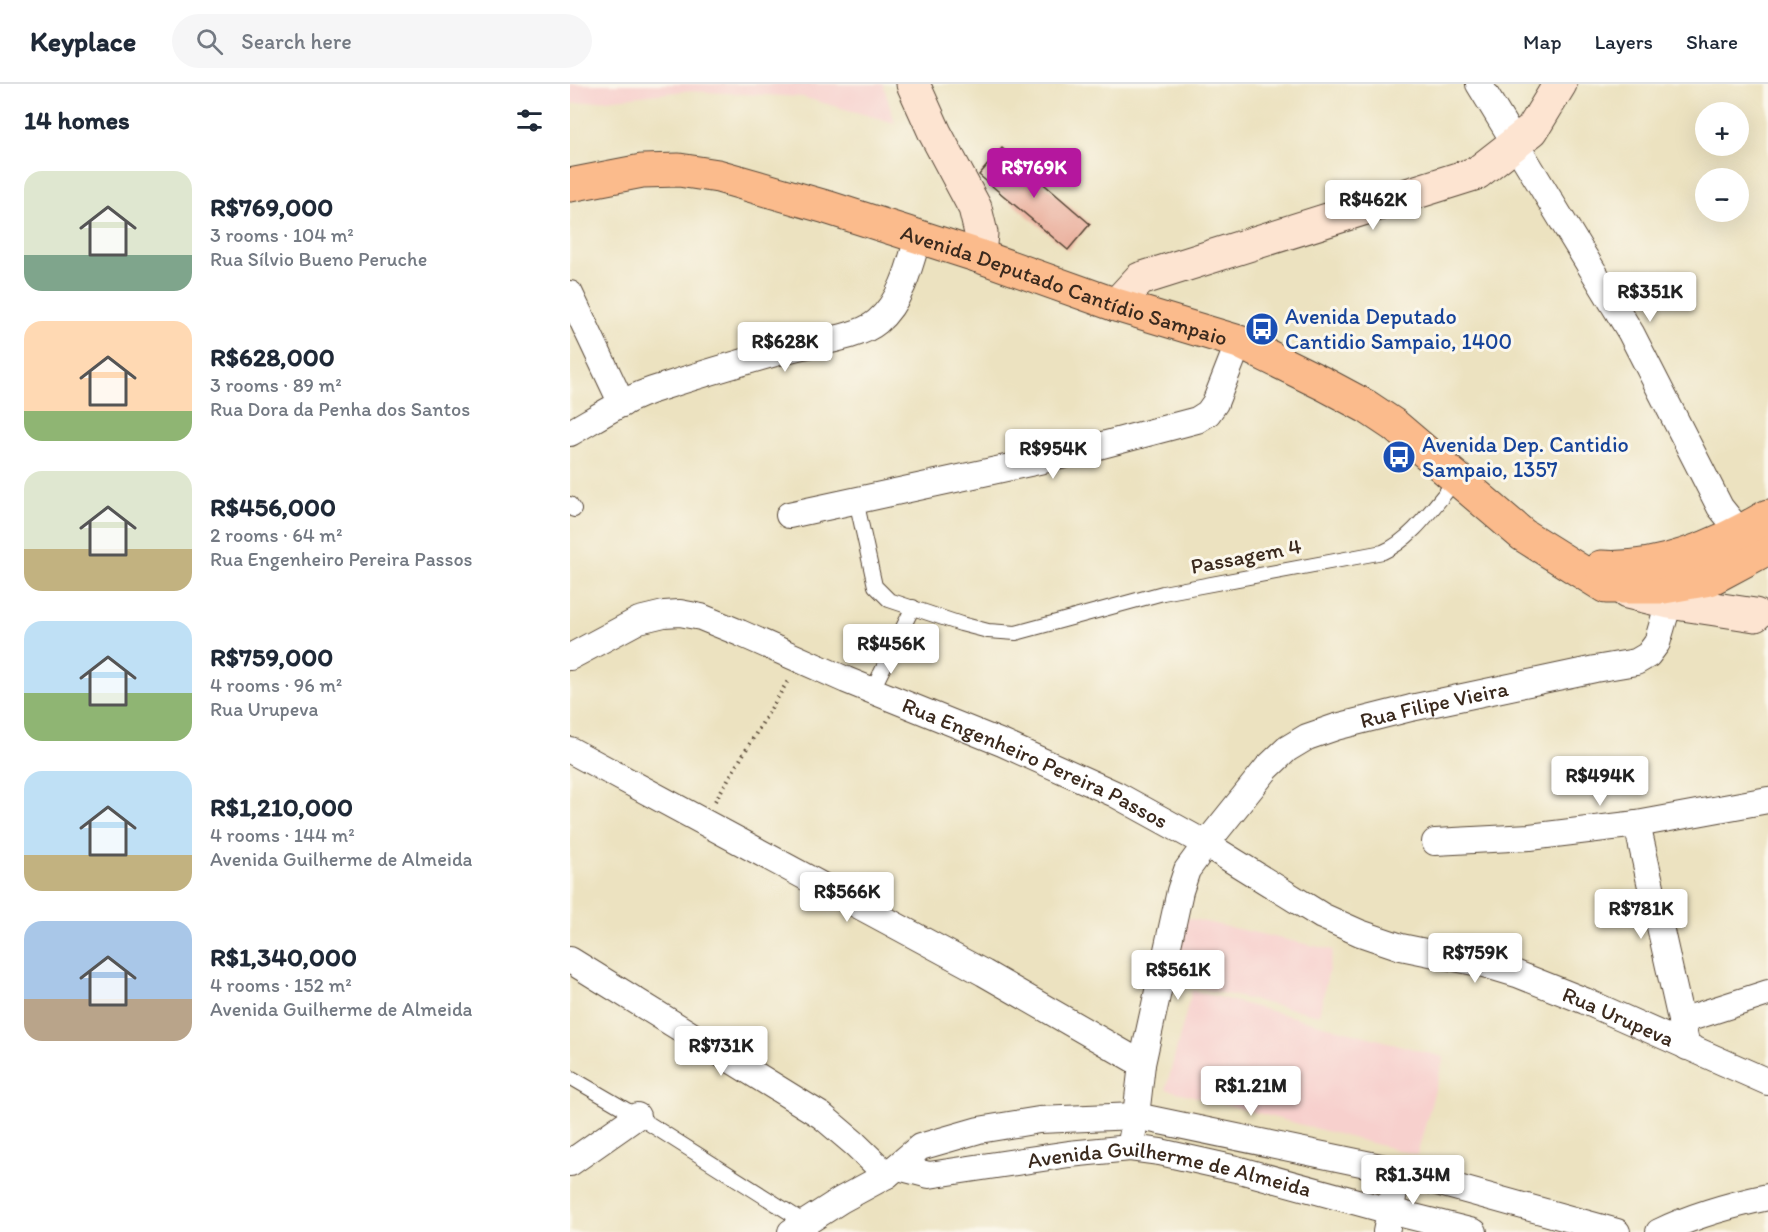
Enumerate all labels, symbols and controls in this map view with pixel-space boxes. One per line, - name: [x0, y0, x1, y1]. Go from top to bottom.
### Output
- search box: [172, 14, 592, 68]
- text: Keyplace: [30, 24, 136, 58]
- icon: search: [193, 25, 226, 58]
- text: Search here: [241, 28, 352, 55]
- text: Map: [1523, 29, 1562, 54]
- text: Layers: [1595, 29, 1653, 54]
- text: Share: [1686, 29, 1738, 54]
- map controls: [1695, 102, 1749, 222]
- button: +: [1695, 102, 1749, 156]
- text: 14 homes: [24, 104, 130, 136]
- icon: filters: [513, 104, 546, 137]
- pin: R$769K: [985, 148, 1083, 199]
- text: R$769K: [1001, 155, 1067, 179]
- button: −: [1695, 168, 1749, 222]
- pin: R$462K: [1324, 180, 1422, 231]
- text: R$462K: [1339, 187, 1407, 211]
- text: R$769,000: [210, 191, 333, 223]
- icon: home: [72, 195, 144, 267]
- street label: Avenida Deputado Cantídio Sampaio: [898, 218, 1231, 351]
- text: 3 rooms · 104 m²: [210, 223, 354, 247]
- text: Rua Sílvio Bueno Peruche: [210, 247, 427, 271]
- pin: R$351K: [1601, 272, 1699, 323]
- text: R$351K: [1617, 279, 1683, 303]
- place label: Avenida Deputado Cantidio Sampaio, 1400: [1285, 303, 1512, 355]
- bus stop icon: Avenida Deputado Cantidio Sampaio, 1400: [1244, 311, 1280, 347]
- pin: R$628K: [736, 322, 834, 373]
- text: R$628K: [752, 329, 818, 353]
- text: R$628,000: [210, 341, 335, 373]
- icon: home: [72, 345, 144, 417]
- text: 3 rooms · 89 m²: [210, 373, 342, 397]
- text: Rua Dora da Penha dos Santos: [210, 397, 470, 421]
- pin: R$954K: [1004, 429, 1102, 480]
- place label: Avenida Dep. Cantidio Sampaio, 1357: [1422, 431, 1629, 483]
- text: R$954K: [1019, 436, 1087, 460]
- bus stop icon: Avenida Dep. Cantidio Sampaio, 1357: [1381, 439, 1417, 475]
- text: R$456,000: [210, 491, 336, 523]
- icon: home: [72, 495, 144, 567]
- text: 2 rooms · 64 m²: [210, 523, 342, 547]
- street label: Passagem 4: [1188, 532, 1304, 580]
- text: Rua Engenheiro Pereira Passos: [210, 547, 472, 571]
- pin: R$456K: [842, 624, 940, 675]
- text: R$456K: [857, 631, 925, 655]
- text: R$759,000: [210, 641, 333, 673]
- icon: home: [72, 645, 144, 717]
- text: 4 rooms · 96 m²: [210, 673, 342, 697]
- street label: Rua Filipe Vieira: [1357, 674, 1511, 734]
- street label: Rua Engenheiro Pereira Passos: [898, 691, 1173, 834]
- text: Rua Urupeva: [210, 697, 318, 721]
- pin: R$494K: [1551, 756, 1649, 807]
- text: R$494K: [1565, 763, 1635, 787]
- text: R$1,210,000: [210, 791, 353, 823]
- icon: home: [72, 795, 144, 867]
- text: 4 rooms · 144 m²: [210, 823, 355, 847]
- text: Avenida Guilherme de Almeida: [210, 847, 472, 871]
- pin: R$566K: [798, 872, 896, 923]
- text: R$566K: [814, 879, 880, 903]
- pin: R$781K: [1592, 889, 1690, 940]
- text: R$781K: [1609, 896, 1673, 920]
- pin: R$759K: [1426, 933, 1524, 984]
- text: R$759K: [1442, 940, 1508, 964]
- text: R$1,340,000: [210, 941, 357, 973]
- icon: home: [72, 945, 144, 1017]
- pin: R$561K: [1129, 950, 1227, 1001]
- text: R$561K: [1145, 957, 1211, 981]
- text: 4 rooms · 152 m²: [210, 973, 352, 997]
- street label: Rua Urupeva: [1559, 980, 1679, 1052]
- text: Avenida Guilherme de Almeida: [210, 997, 472, 1021]
- pin: R$731K: [672, 1026, 770, 1077]
- text: R$731K: [689, 1033, 753, 1057]
- pin: R$1.21M: [1196, 1066, 1306, 1117]
- text: R$1.21M: [1215, 1073, 1287, 1097]
- street label: Avenida Guilherme de Almeida: [1025, 1134, 1314, 1202]
- pin: R$1.34M: [1358, 1155, 1468, 1206]
- text: R$1.34M: [1375, 1162, 1451, 1186]

